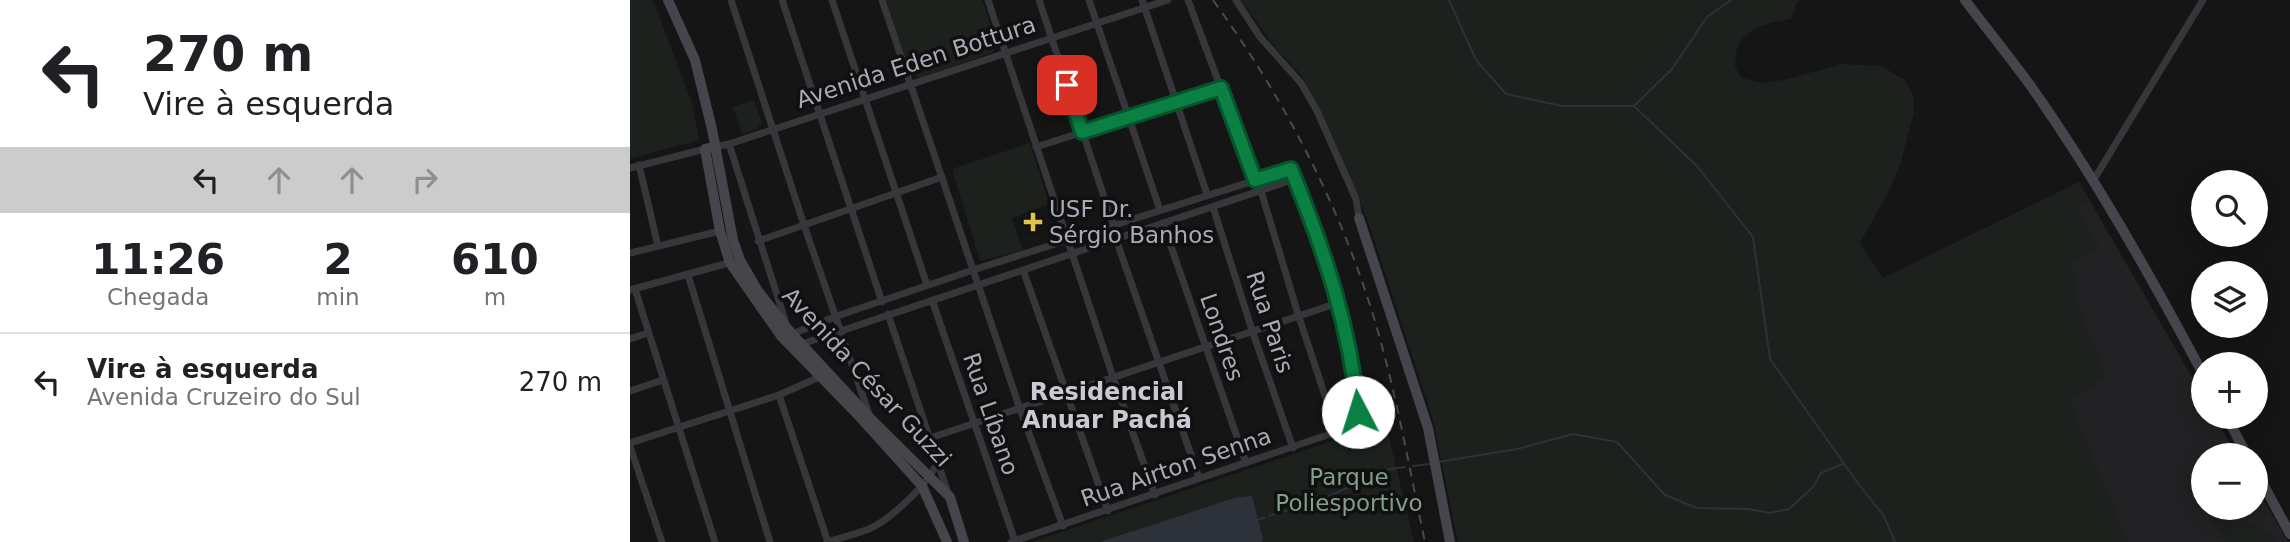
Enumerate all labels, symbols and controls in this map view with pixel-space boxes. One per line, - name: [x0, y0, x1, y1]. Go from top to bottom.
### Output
- street label: Avenida Eden Bottura: [793, 11, 1039, 113]
- text: 270 m: [143, 26, 313, 83]
- icon: left: [28, 28, 119, 119]
- pin: [1037, 55, 1097, 115]
- icon: arrive: [1048, 66, 1086, 104]
- text: Vire à esquerda: [143, 85, 394, 123]
- icon: left: [187, 161, 225, 199]
- icon: ahead: [260, 161, 298, 199]
- icon: ahead: [333, 161, 371, 199]
- icon: right: [406, 161, 444, 199]
- map controls: [2191, 170, 2268, 520]
- button: search: [2191, 170, 2268, 247]
- place label: USF Dr. Sérgio Banhos: [1049, 196, 1214, 248]
- marker: USF Dr. Sérgio Banhos: [1023, 212, 1043, 232]
- text: 11:26: [91, 235, 225, 284]
- text: 2: [323, 235, 353, 284]
- text: 610: [451, 235, 539, 284]
- button: layers: [2191, 261, 2268, 338]
- street label: Rua Paris: [1241, 268, 1299, 376]
- street label: Avenida César Guzzi: [777, 282, 957, 472]
- text: Chegada: [107, 284, 209, 310]
- text: min: [316, 284, 360, 310]
- text: m: [484, 284, 506, 310]
- street label: Londres: [1195, 290, 1249, 384]
- street label: Rua Líbano: [958, 349, 1024, 479]
- button: +: [2191, 352, 2268, 429]
- text: Vire à esquerda: [87, 354, 319, 384]
- icon: left: [28, 363, 66, 401]
- text: 270 m: [519, 367, 602, 397]
- position arrow: [1321, 375, 1395, 449]
- district label: Residencial Anuar Pachá: [1022, 378, 1192, 434]
- text: Avenida Cruzeiro do Sul: [87, 384, 361, 410]
- street label: Rua Airton Senna: [1077, 422, 1275, 512]
- button: −: [2191, 443, 2268, 520]
- park label: Parque Poliesportivo: [1275, 464, 1423, 516]

